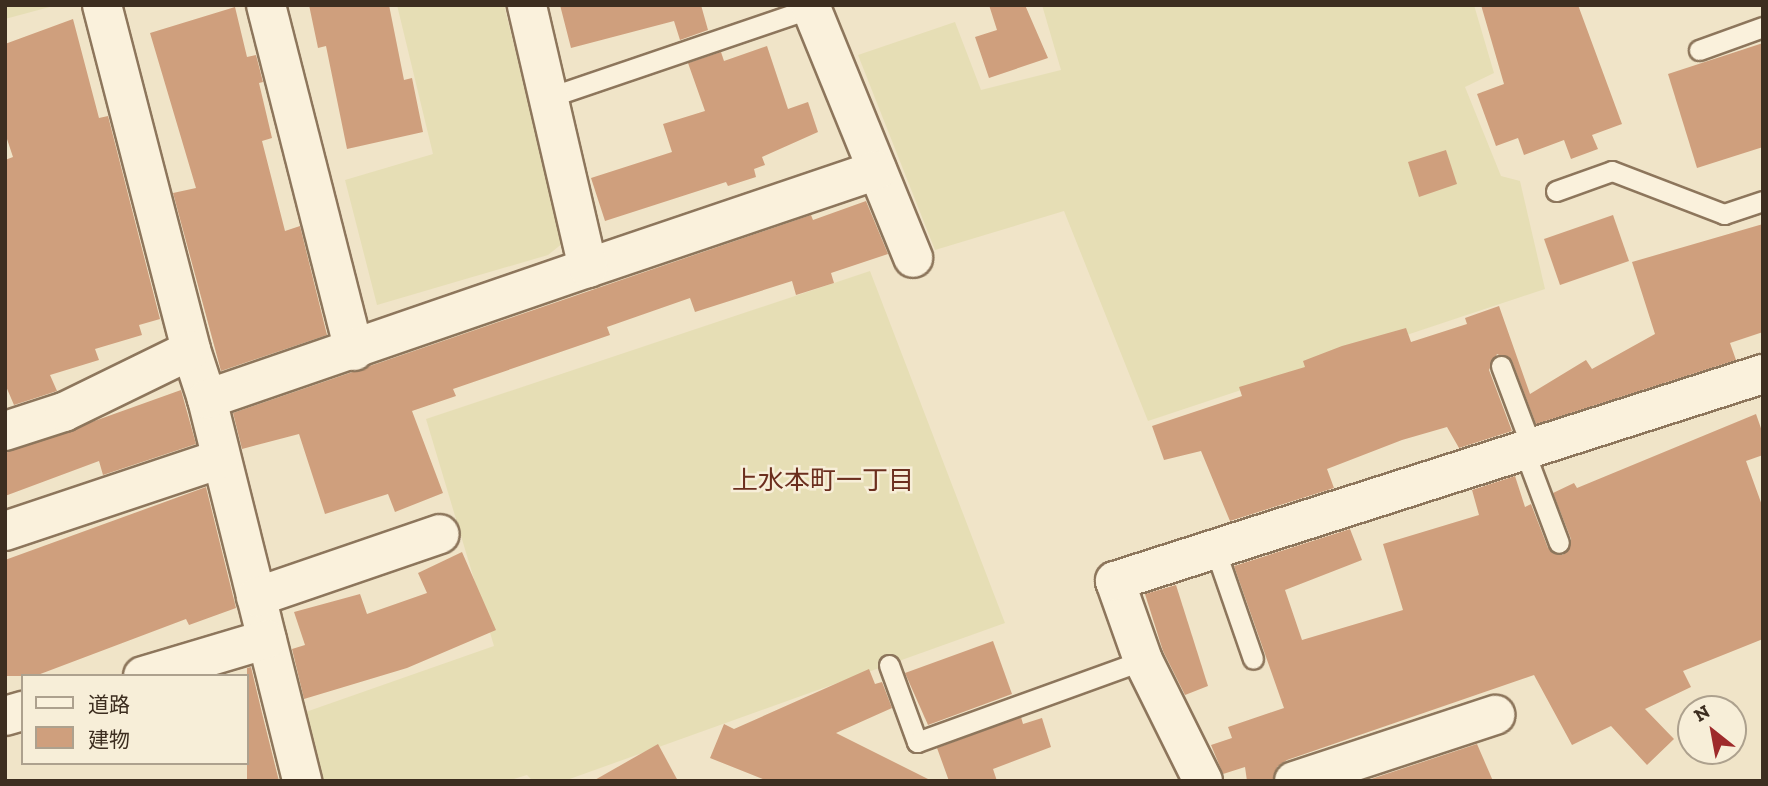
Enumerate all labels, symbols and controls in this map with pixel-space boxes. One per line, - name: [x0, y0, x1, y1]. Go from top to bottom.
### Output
- district label: 上水本町一丁目: [732, 465, 914, 497]
- legend: [21, 674, 248, 765]
- text: 道路: [88, 692, 130, 717]
- north arrow: [1677, 695, 1747, 765]
- text: N: [1690, 700, 1714, 727]
- text: 建物: [88, 727, 130, 752]

